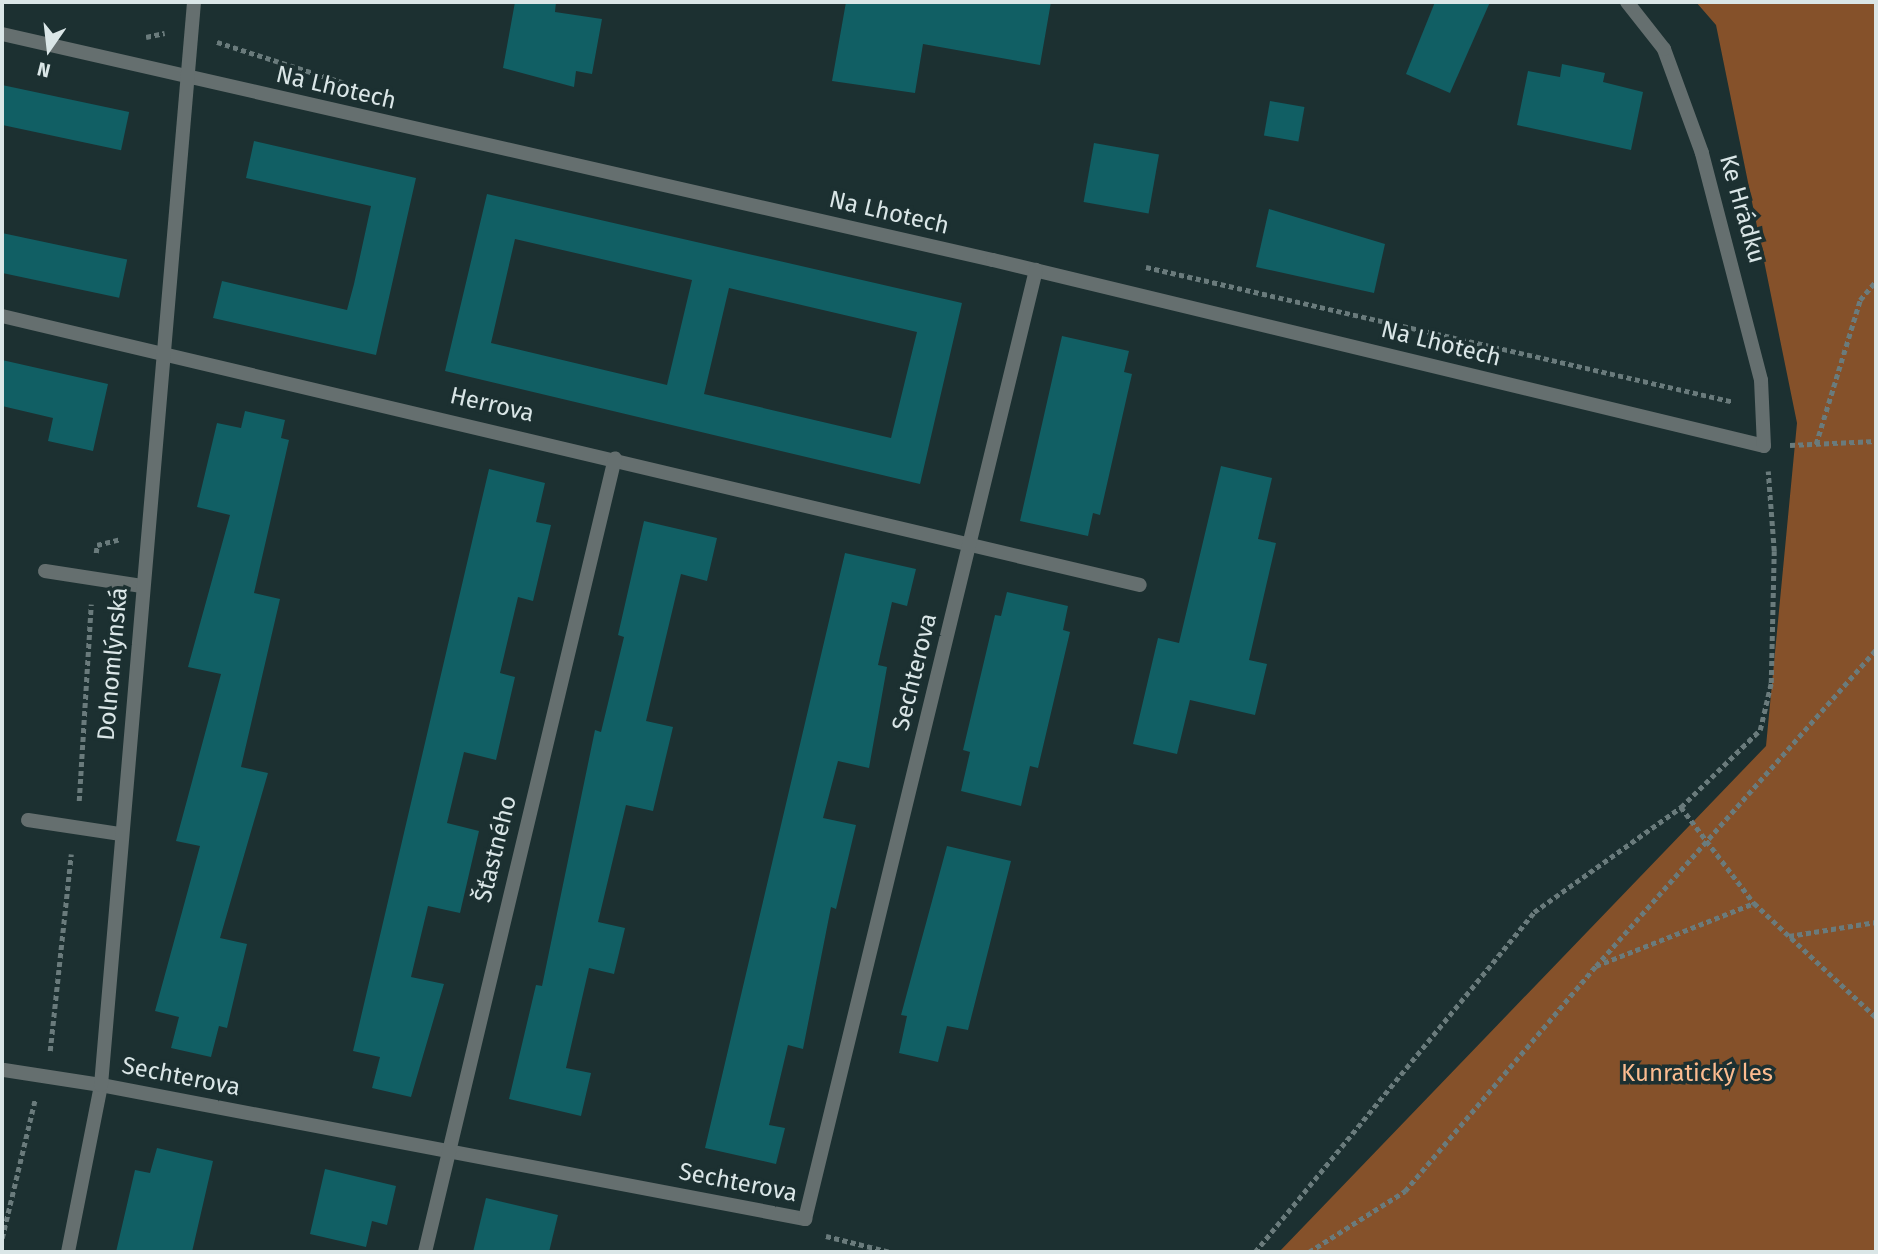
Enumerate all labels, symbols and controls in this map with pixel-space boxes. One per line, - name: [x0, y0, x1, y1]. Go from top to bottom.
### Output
- north arrow: [14, 14, 84, 84]
- text: N: [35, 57, 53, 83]
- street label: Na Lhotech: [273, 60, 399, 116]
- street label: Ke Hrádku: [1713, 151, 1771, 267]
- street label: Na Lhotech: [826, 185, 952, 241]
- street label: Na Lhotech: [1378, 315, 1504, 373]
- street label: Herrova: [447, 381, 537, 429]
- street label: Dolnomlýnská: [92, 586, 134, 742]
- street label: Sechterova: [887, 610, 943, 734]
- street label: Šťastného: [469, 792, 523, 906]
- street label: Sechterova: [119, 1051, 243, 1103]
- park label: Kunratický les: [1621, 1060, 1773, 1088]
- street label: Sechterova: [676, 1157, 800, 1209]

